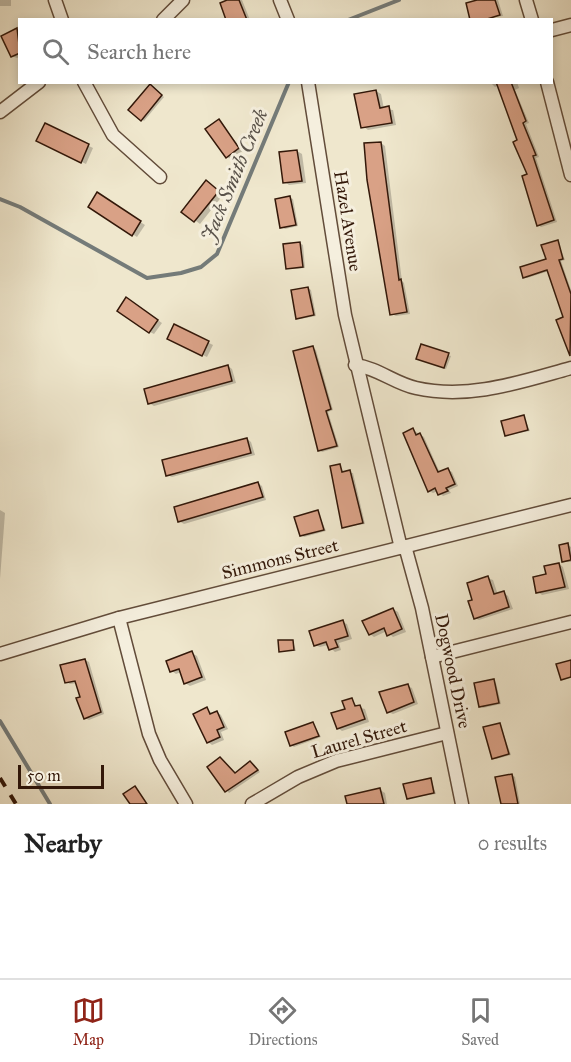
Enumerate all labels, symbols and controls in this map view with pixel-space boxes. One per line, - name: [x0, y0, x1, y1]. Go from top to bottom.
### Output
- search box: [18, 18, 553, 84]
- icon: search: [39, 35, 72, 68]
- text: Search here: [87, 38, 191, 65]
- water label: Jack Smith Creek: [195, 105, 273, 246]
- street label: Hazel Avenue: [329, 169, 367, 273]
- street label: Simmons Street: [219, 534, 341, 584]
- street label: Dogwood Drive: [429, 612, 476, 731]
- street label: Laurel Street: [309, 715, 410, 763]
- scale bar: [18, 762, 104, 790]
- text: 50 m: [27, 766, 61, 785]
- text: Nearby: [24, 827, 102, 859]
- text: 0 results: [478, 831, 547, 855]
- tab: Map: [72, 994, 105, 1049]
- tab: Directions: [249, 994, 317, 1049]
- tab: Saved: [461, 994, 499, 1049]

